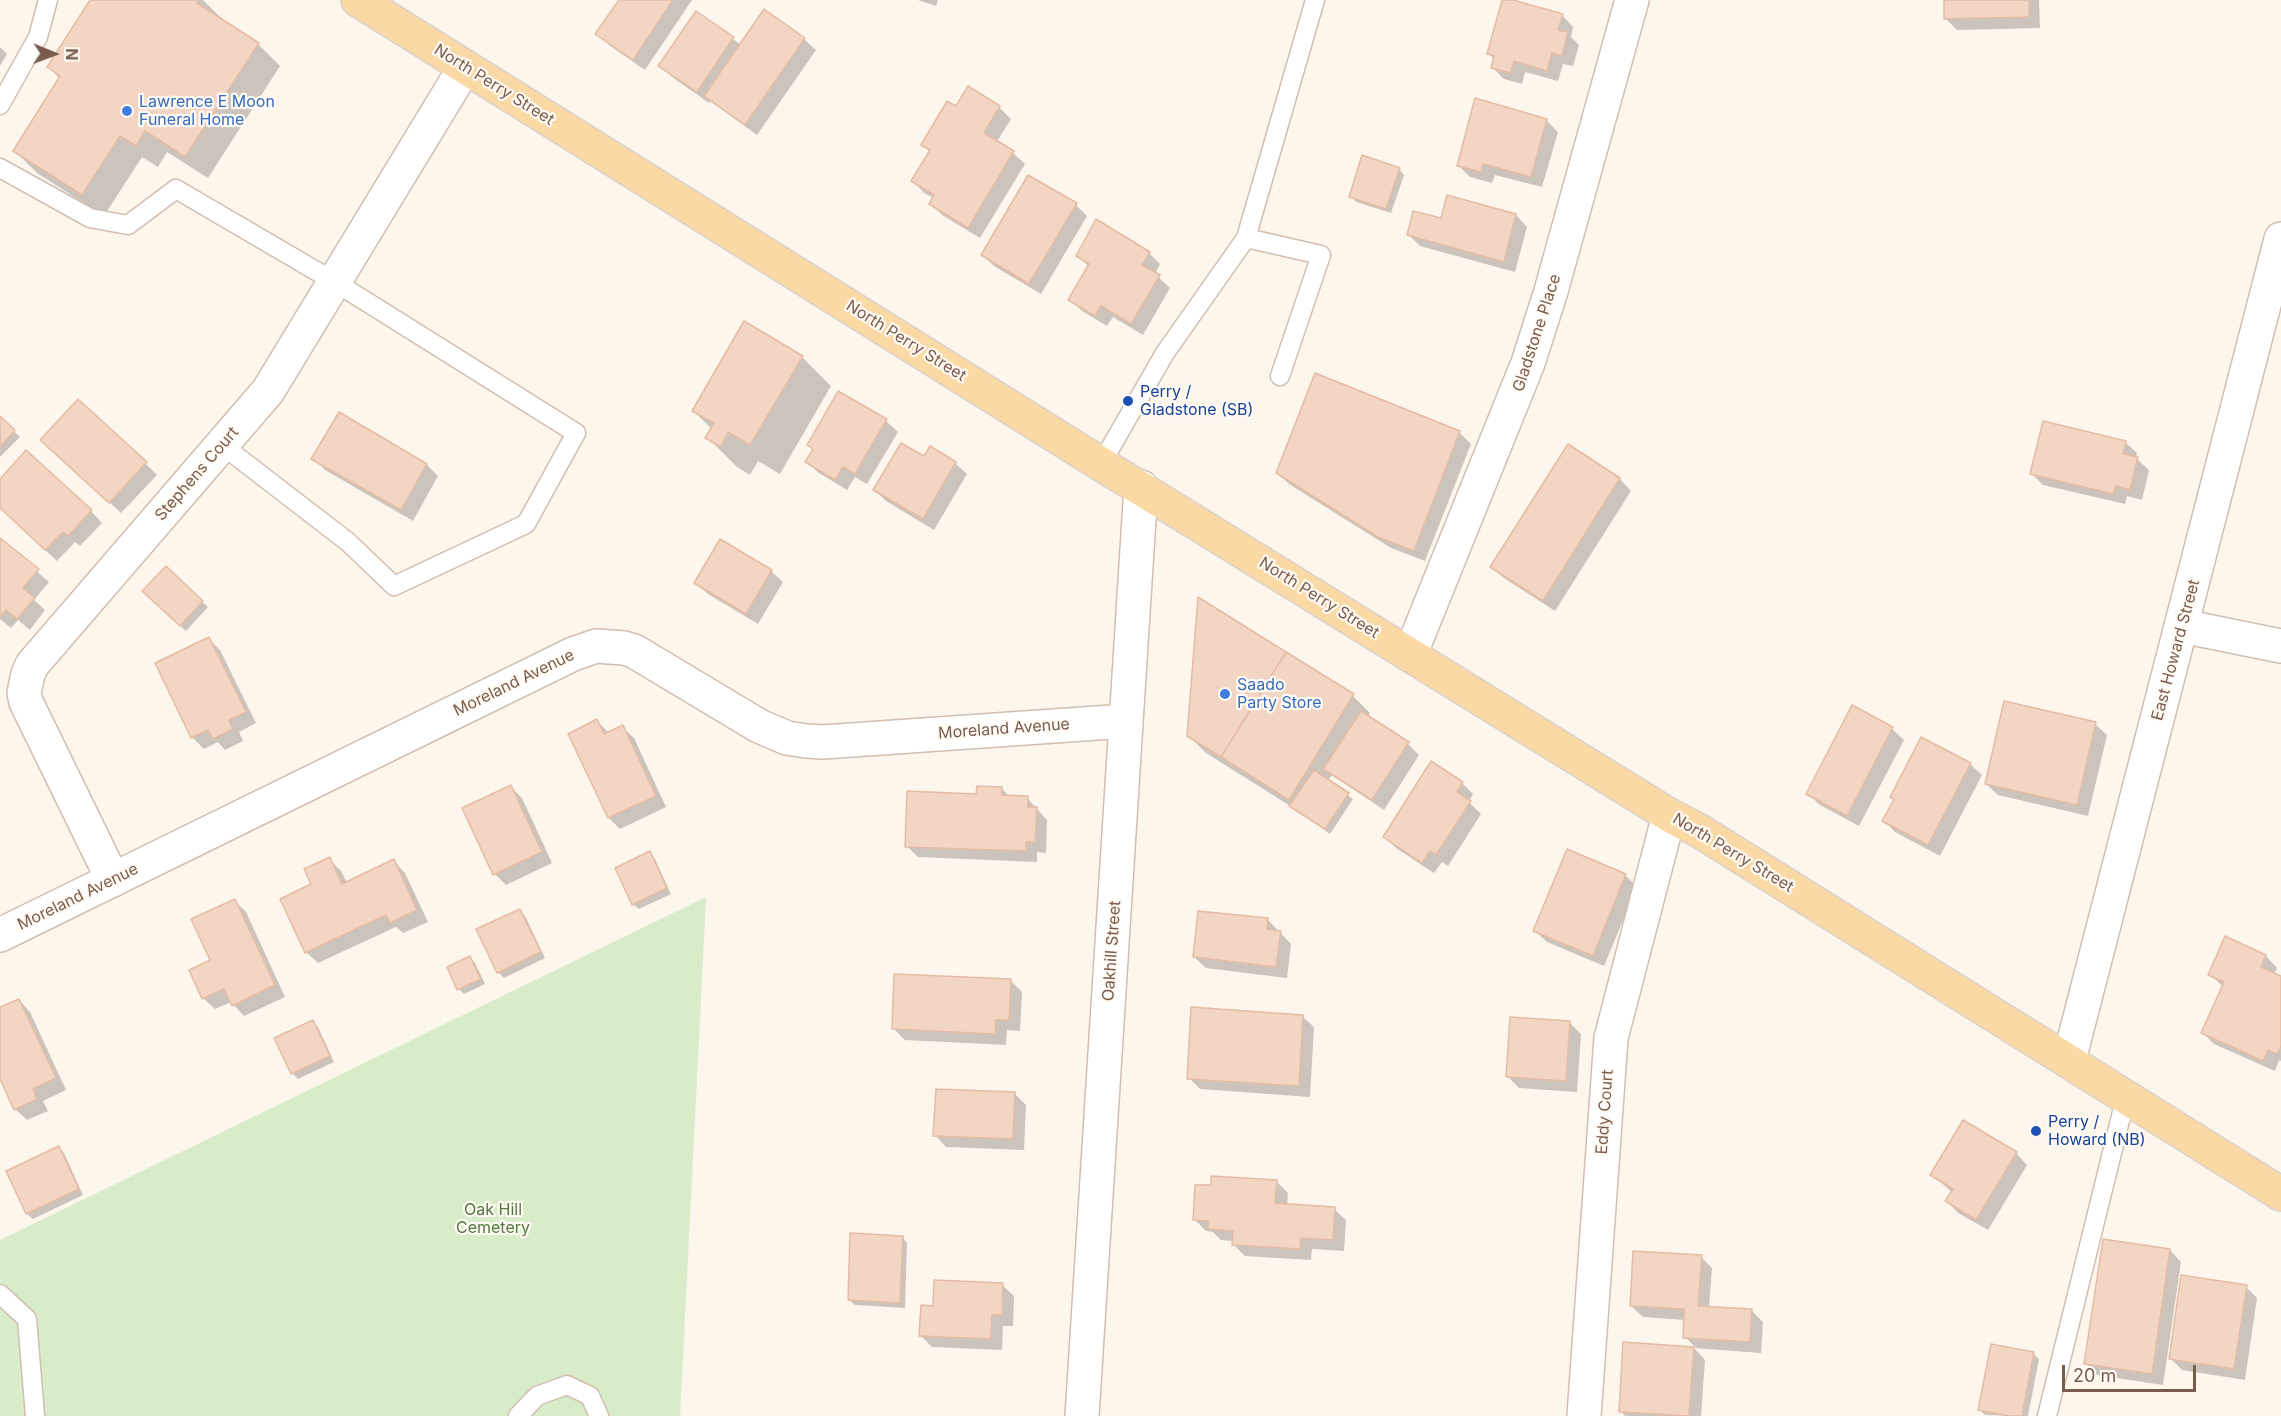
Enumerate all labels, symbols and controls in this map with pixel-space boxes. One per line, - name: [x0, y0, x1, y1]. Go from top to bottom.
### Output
- north arrow: [24, 24, 84, 84]
- street label: North Perry Street: [430, 40, 558, 130]
- text: N: [62, 48, 82, 61]
- place label: Lawrence E Moon Funeral Home: [139, 92, 275, 130]
- marker: Lawrence E Moon Funeral Home: [120, 104, 134, 118]
- street label: Gladstone Place: [1509, 272, 1565, 394]
- street label: North Perry Street: [842, 296, 970, 386]
- place label: Perry / Gladstone (SB): [1140, 382, 1253, 420]
- marker: Perry / Gladstone (SB): [1121, 394, 1135, 408]
- street label: Stephens Court: [151, 423, 243, 525]
- street label: North Perry Street: [1255, 553, 1383, 643]
- street label: East Howard Street: [2148, 577, 2204, 723]
- street label: Moreland Avenue: [450, 645, 578, 721]
- place label: Saado Party Store: [1237, 675, 1322, 713]
- marker: Saado Party Store: [1218, 687, 1232, 701]
- street label: Moreland Avenue: [938, 715, 1070, 743]
- street label: North Perry Street: [1669, 809, 1797, 897]
- street label: Moreland Avenue: [14, 859, 142, 935]
- street label: Oakhill Street: [1099, 900, 1125, 1002]
- street label: Eddy Court: [1592, 1069, 1618, 1155]
- place label: Perry / Howard (NB): [2048, 1112, 2146, 1150]
- marker: Perry / Howard (NB): [2029, 1124, 2043, 1138]
- park label: Oak Hill Cemetery: [456, 1200, 530, 1238]
- scale bar: [2065, 1353, 2198, 1391]
- text: 20 m: [2073, 1365, 2116, 1386]

